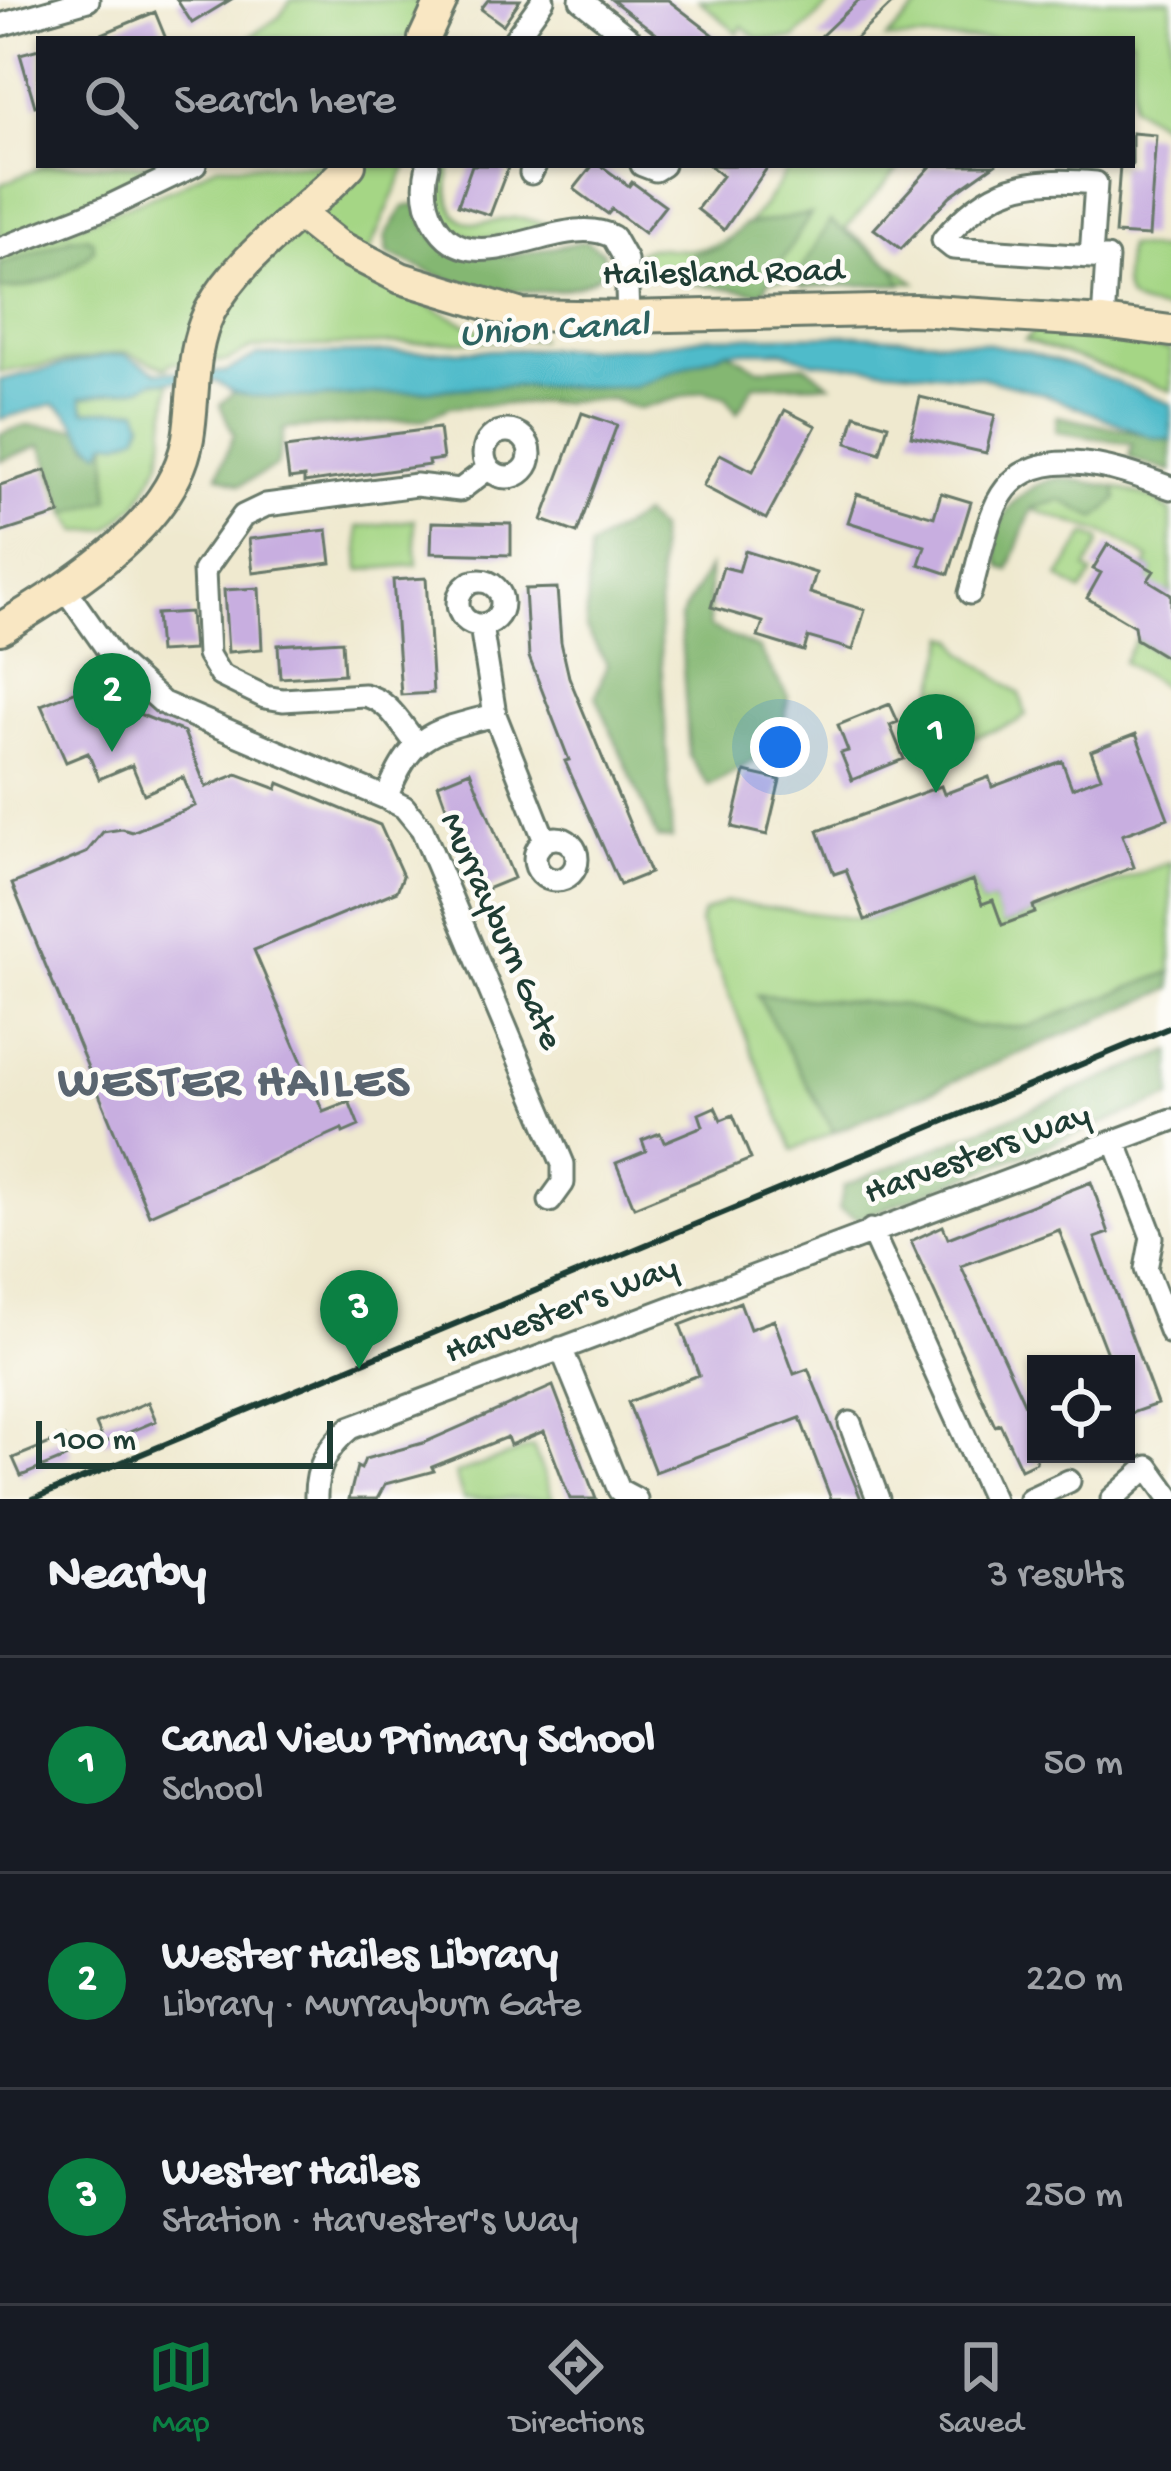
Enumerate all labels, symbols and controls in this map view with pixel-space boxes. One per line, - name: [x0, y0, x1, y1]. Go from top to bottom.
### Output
- search box: [36, 36, 1135, 168]
- icon: search: [78, 69, 144, 135]
- text: Search here: [174, 76, 396, 129]
- street label: Hailesland Road: [602, 251, 847, 299]
- water label: Union Canal: [458, 304, 652, 360]
- pin: 2: [73, 653, 151, 752]
- pin: 1: [897, 694, 975, 793]
- your location: [750, 717, 810, 777]
- street label: Murrayburn Gate: [427, 807, 571, 1058]
- district label: WESTER HAILES: [58, 1057, 412, 1114]
- street label: Harvesters Way: [859, 1095, 1097, 1217]
- street label: Harvester's Way: [439, 1248, 685, 1376]
- pin: 3: [320, 1270, 398, 1369]
- map controls: [1027, 1355, 1135, 1463]
- button: locate: [1027, 1355, 1135, 1463]
- scale bar: [36, 1415, 333, 1468]
- text: 100 m: [54, 1423, 136, 1461]
- text: Nearby: [48, 1547, 206, 1607]
- text: 3 results: [988, 1554, 1123, 1600]
- text: Canal View Primary School: [162, 1715, 655, 1768]
- text: 1: [79, 1742, 95, 1788]
- text: 50 m: [1043, 1742, 1123, 1788]
- text: School: [162, 1768, 263, 1814]
- text: Wester Hailes Library: [162, 1931, 558, 1984]
- text: 2: [77, 1958, 97, 2004]
- text: 220 m: [1026, 1958, 1123, 2004]
- text: Library · Murrayburn Gate: [162, 1984, 581, 2030]
- text: Wester Hailes: [162, 2147, 418, 2200]
- text: 3: [77, 2174, 97, 2220]
- text: 250 m: [1024, 2174, 1123, 2220]
- text: Station · Harvester's Way: [162, 2200, 578, 2246]
- tab: Map: [148, 2334, 214, 2444]
- tab: Directions: [509, 2334, 643, 2444]
- tab: Saved: [939, 2334, 1023, 2444]

